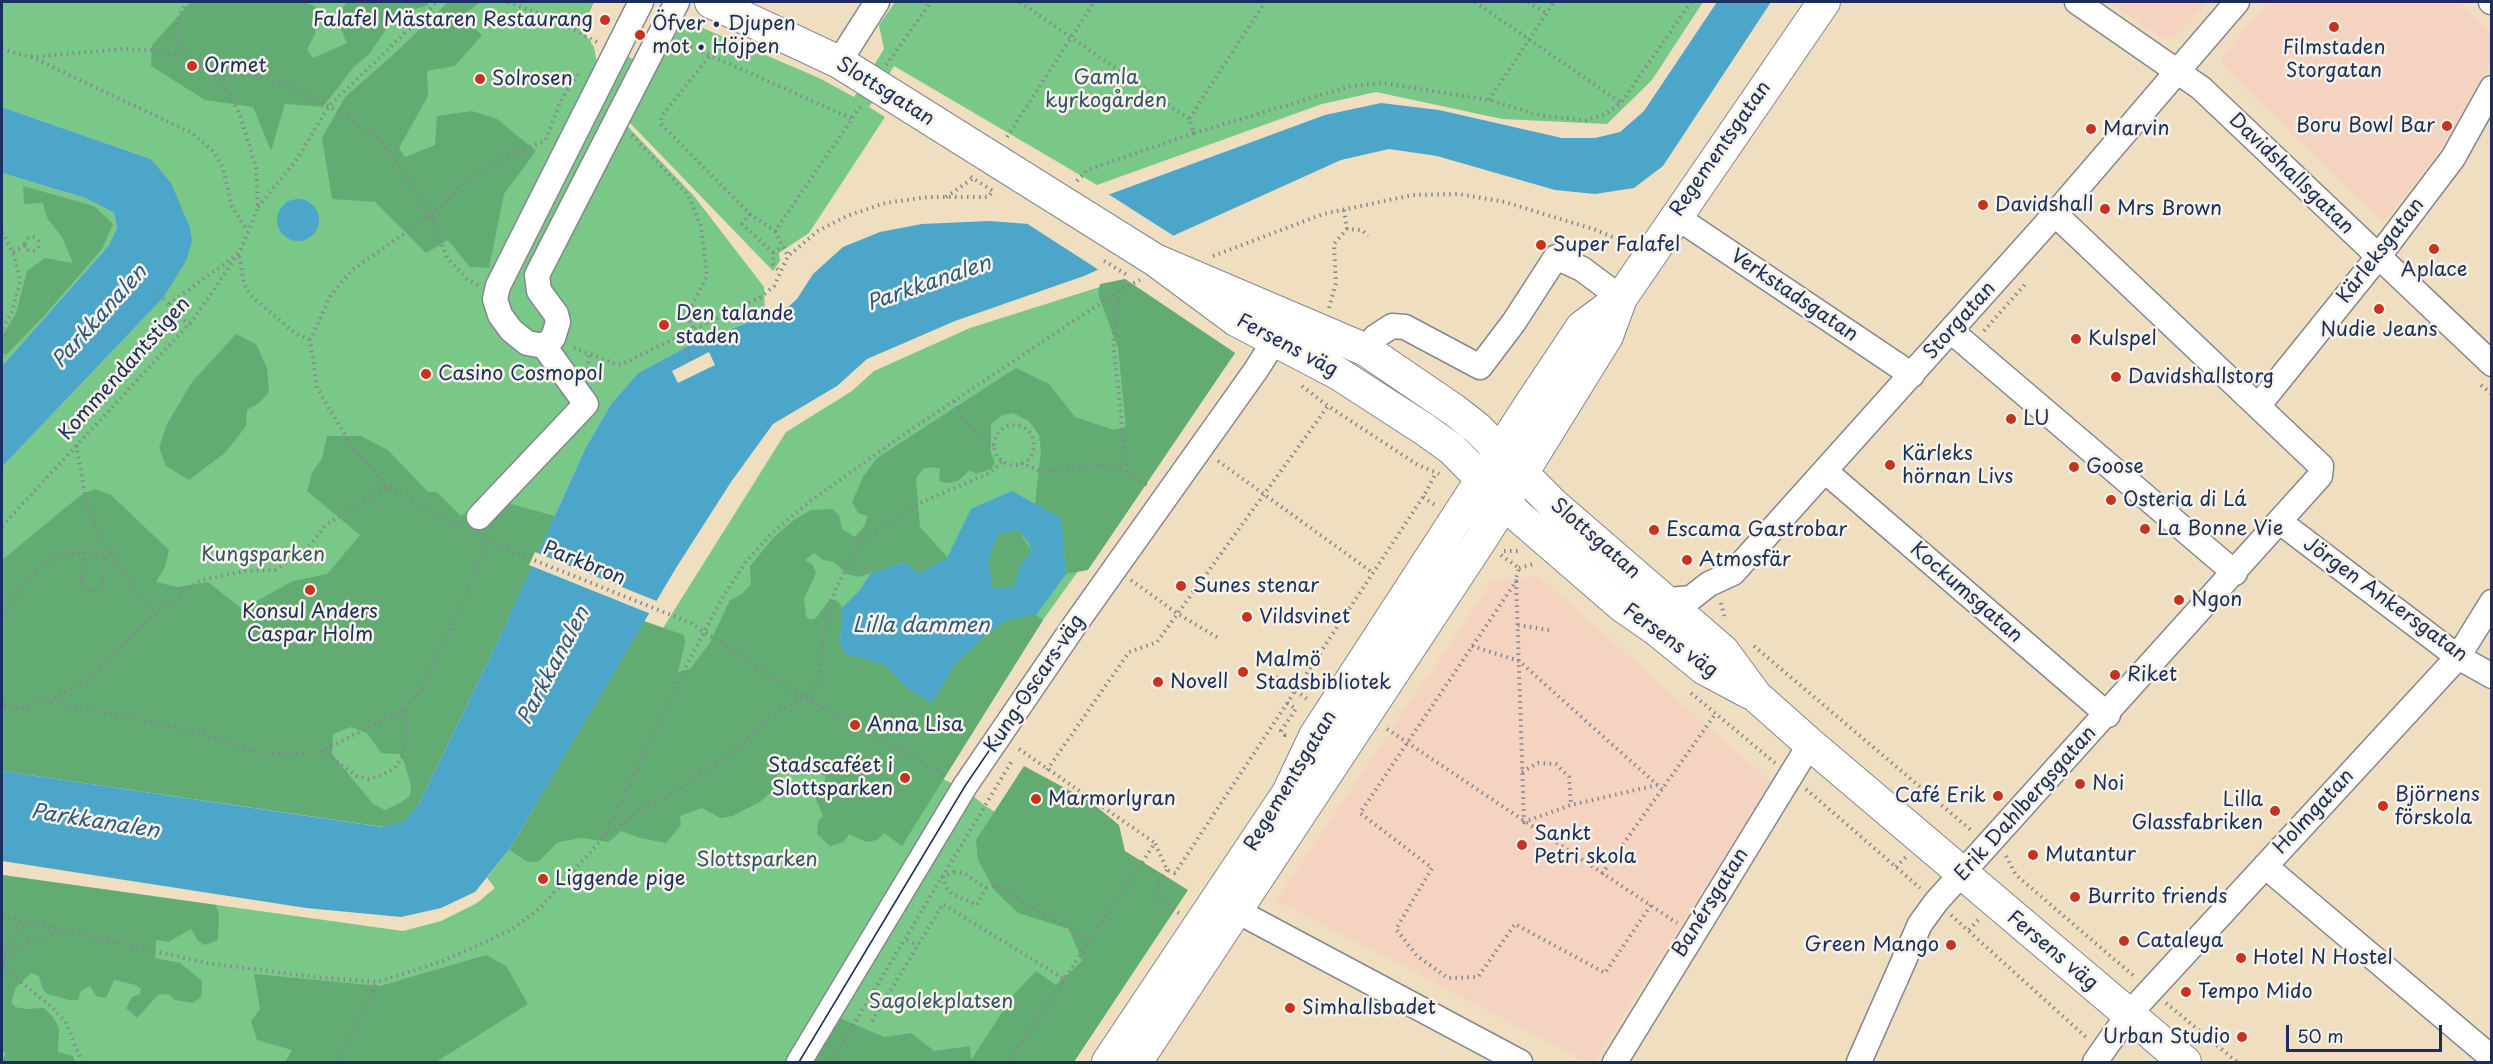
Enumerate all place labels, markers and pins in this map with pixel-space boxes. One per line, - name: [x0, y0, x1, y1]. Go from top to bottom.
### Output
- place label: Falafel Mästaren Restaurang: [313, 8, 593, 32]
- place label: Öfver • Djupen mot • Höjpen: [652, 12, 796, 59]
- marker: Falafel Mästaren Restaurang: [598, 13, 612, 27]
- marker: Filmstaden Storgatan: [2327, 20, 2341, 34]
- marker: Öfver • Djupen mot • Höjpen: [633, 28, 647, 42]
- place label: Filmstaden Storgatan: [2283, 36, 2385, 83]
- place label: Ormet: [204, 54, 267, 78]
- marker: Ormet: [185, 59, 199, 73]
- place label: Solrosen: [492, 67, 573, 91]
- marker: Solrosen: [473, 72, 487, 86]
- place label: Boru Bowl Bar: [2296, 114, 2435, 138]
- place label: Marvin: [2103, 117, 2170, 141]
- marker: Boru Bowl Bar: [2440, 119, 2454, 133]
- marker: Marvin: [2084, 122, 2098, 136]
- place label: Davidshall: [1995, 193, 2093, 217]
- place label: Mrs Brown: [2117, 197, 2222, 221]
- marker: Davidshall: [1976, 198, 1990, 212]
- marker: Mrs Brown: [2098, 202, 2112, 216]
- place label: Super Falafel: [1553, 233, 1680, 257]
- marker: Super Falafel: [1534, 238, 1548, 252]
- marker: Aplace: [2427, 242, 2441, 256]
- place label: Aplace: [2401, 258, 2467, 282]
- place label: Den talande staden: [676, 302, 794, 349]
- marker: Nudie Jeans: [2372, 302, 2386, 316]
- marker: Den talande staden: [657, 318, 671, 332]
- place label: Nudie Jeans: [2320, 318, 2438, 342]
- place label: Kulspel: [2088, 327, 2157, 351]
- marker: Kulspel: [2069, 332, 2083, 346]
- place label: Casino Cosmopol: [438, 362, 603, 386]
- place label: Davidshallstorg: [2128, 365, 2274, 389]
- marker: Casino Cosmopol: [419, 367, 433, 381]
- marker: Davidshallstorg: [2109, 370, 2123, 384]
- place label: LU: [2023, 407, 2050, 431]
- marker: LU: [2004, 412, 2018, 426]
- place label: Kärleks hörnan Livs: [1902, 442, 2013, 489]
- place label: Goose: [2086, 455, 2144, 479]
- marker: Kärleks hörnan Livs: [1883, 458, 1897, 472]
- marker: Goose: [2067, 460, 2081, 474]
- place label: Osteria di Lá: [2123, 488, 2247, 512]
- marker: Osteria di Lá: [2104, 493, 2118, 507]
- place label: La Bonne Vie: [2157, 517, 2283, 541]
- place label: Escama Gastrobar: [1666, 518, 1847, 542]
- marker: La Bonne Vie: [2138, 522, 2152, 536]
- marker: Escama Gastrobar: [1647, 523, 1661, 537]
- place label: Atmosfär: [1699, 548, 1791, 572]
- marker: Atmosfär: [1680, 553, 1694, 567]
- place label: Sunes stenar: [1193, 574, 1319, 598]
- marker: Sunes stenar: [1174, 579, 1188, 593]
- marker: Konsul Anders Caspar Holm: [303, 583, 317, 597]
- place label: Ngon: [2191, 588, 2242, 612]
- marker: Ngon: [2172, 593, 2186, 607]
- place label: Konsul Anders Caspar Holm: [242, 600, 378, 647]
- place label: Vildsvinet: [1259, 605, 1350, 629]
- marker: Vildsvinet: [1240, 610, 1254, 624]
- place label: Malmö Stadsbibliotek: [1255, 648, 1391, 695]
- place label: Riket: [2127, 663, 2177, 687]
- marker: Malmö Stadsbibliotek: [1236, 665, 1250, 679]
- marker: Riket: [2108, 668, 2122, 682]
- place label: Novell: [1170, 670, 1228, 694]
- marker: Novell: [1151, 675, 1165, 689]
- place label: Anna Lisa: [867, 713, 963, 737]
- marker: Anna Lisa: [848, 718, 862, 732]
- place label: Stadscaféet i Slottsparken: [767, 754, 893, 801]
- marker: Stadscaféet i Slottsparken: [898, 771, 912, 785]
- place label: Noi: [2092, 772, 2124, 796]
- marker: Noi: [2073, 777, 2087, 791]
- place label: Björnens förskola: [2395, 783, 2480, 830]
- place label: Café Erik: [1895, 784, 1986, 808]
- place label: Marmorlyran: [1048, 787, 1176, 811]
- place label: Lilla Glassfabriken: [2132, 788, 2263, 835]
- marker: Café Erik: [1991, 789, 2005, 803]
- marker: Marmorlyran: [1029, 792, 1043, 806]
- marker: Björnens förskola: [2376, 799, 2390, 813]
- marker: Lilla Glassfabriken: [2268, 804, 2282, 818]
- place label: Sankt Petri skola: [1534, 822, 1636, 869]
- marker: Sankt Petri skola: [1515, 838, 1529, 852]
- place label: Mutantur: [2045, 843, 2136, 867]
- marker: Mutantur: [2026, 848, 2040, 862]
- place label: Liggende pige: [555, 867, 685, 891]
- marker: Liggende pige: [536, 872, 550, 886]
- place label: Burrito friends: [2087, 885, 2227, 909]
- marker: Burrito friends: [2068, 890, 2082, 904]
- place label: Cataleya: [2136, 929, 2223, 953]
- place label: Green Mango: [1805, 933, 1939, 957]
- marker: Cataleya: [2117, 934, 2131, 948]
- marker: Green Mango: [1944, 938, 1958, 952]
- place label: Hotel N Hostel: [2253, 946, 2393, 970]
- marker: Hotel N Hostel: [2234, 951, 2248, 965]
- place label: Tempo Mido: [2198, 980, 2313, 1004]
- marker: Tempo Mido: [2179, 985, 2193, 999]
- place label: Simhallsbadet: [1302, 996, 1436, 1020]
- marker: Simhallsbadet: [1283, 1001, 1297, 1015]
- place label: Urban Studio: [2103, 1025, 2230, 1049]
- marker: Urban Studio: [2235, 1030, 2249, 1044]

